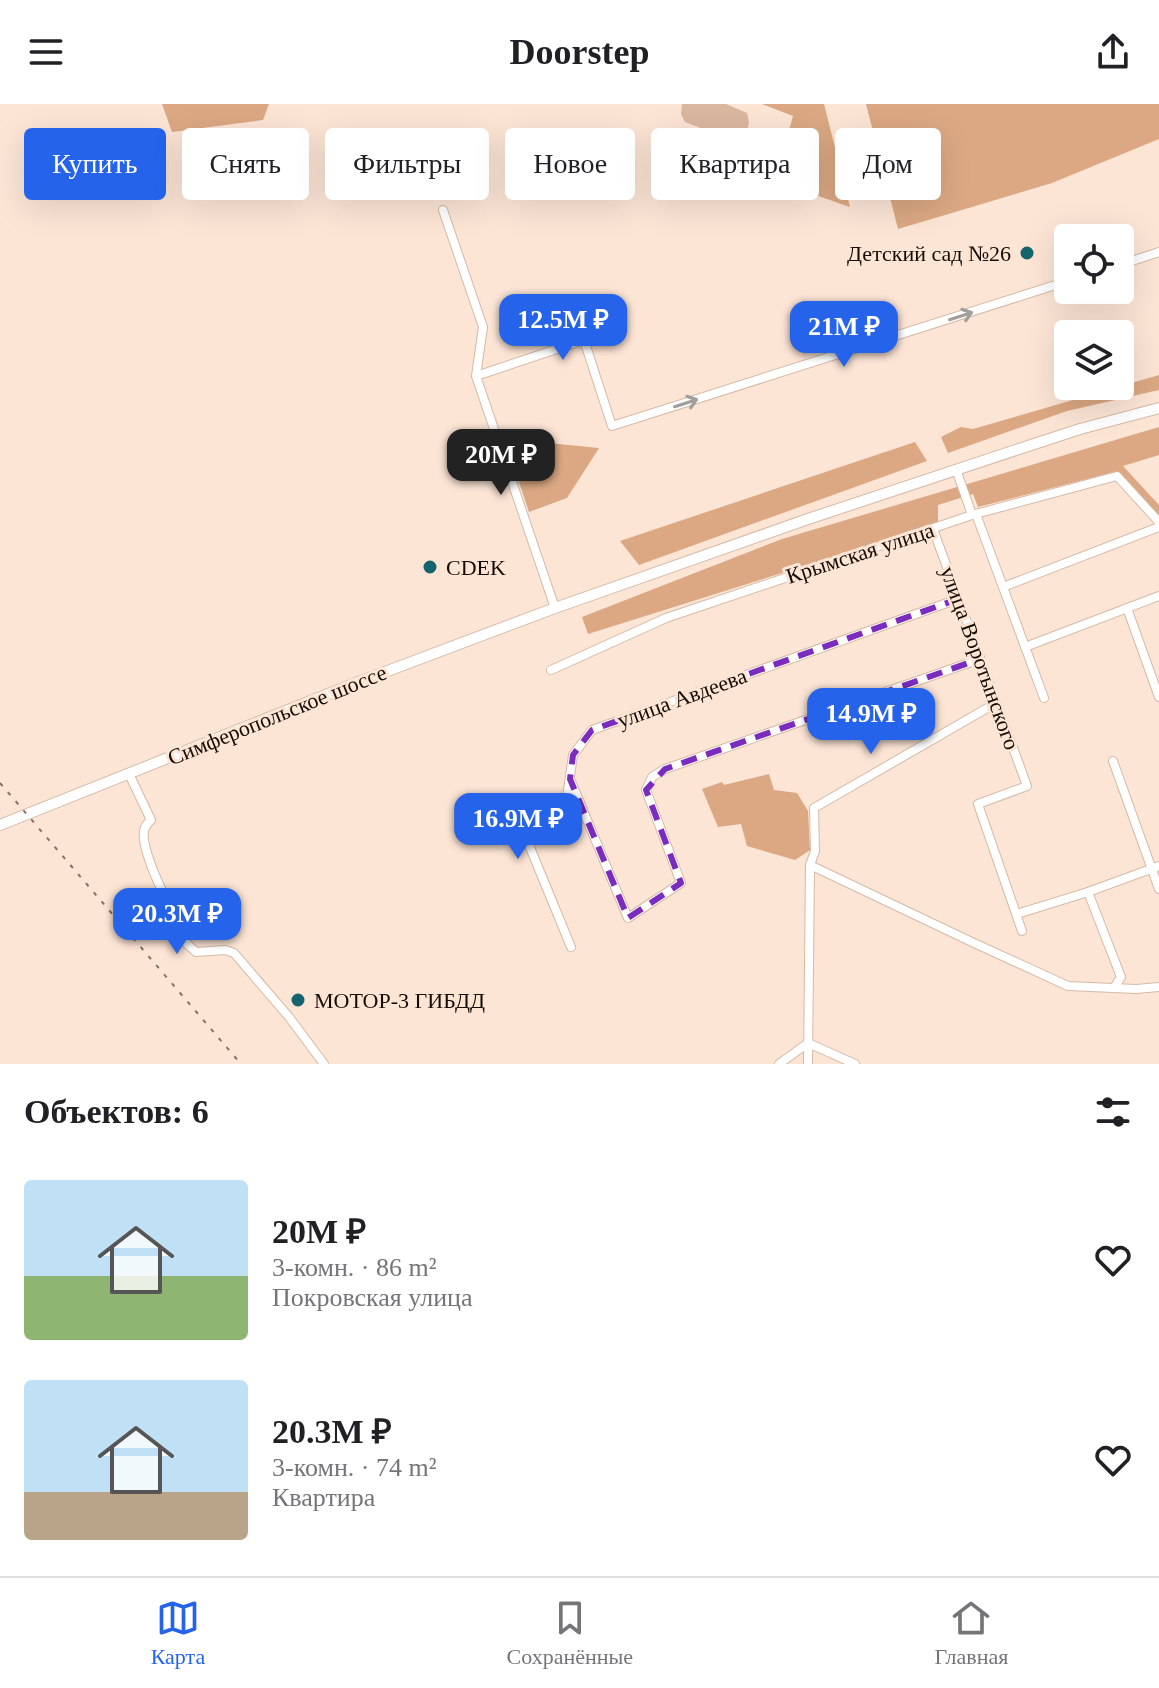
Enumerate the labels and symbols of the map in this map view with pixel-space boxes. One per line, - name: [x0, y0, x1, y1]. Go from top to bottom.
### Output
- place label: Детский сад №26: [847, 241, 1011, 266]
- marker: Детский сад №26: [1018, 244, 1036, 262]
- pin: 12.5M ₽: [489, 294, 637, 362]
- pin: 21M ₽: [788, 301, 900, 369]
- one-way arrow: [948, 307, 973, 322]
- one-way arrow: [674, 395, 699, 410]
- pin: 20M ₽: [445, 429, 557, 497]
- street label: Крымская улица: [783, 517, 937, 589]
- place label: CDEK: [446, 555, 506, 580]
- marker: CDEK: [421, 558, 439, 576]
- street label: улица Воротынского: [935, 563, 1025, 753]
- street label: Симферопольское шоссе: [164, 660, 390, 770]
- street label: улица Авдеева: [614, 663, 750, 733]
- pin: 14.9M ₽: [797, 688, 945, 756]
- pin: 16.9M ₽: [444, 793, 592, 861]
- pin: 20.3M ₽: [103, 888, 251, 956]
- place label: МОТОР-3 ГИБДД: [314, 988, 485, 1013]
- marker: МОТОР-3 ГИБДД: [289, 991, 307, 1009]

